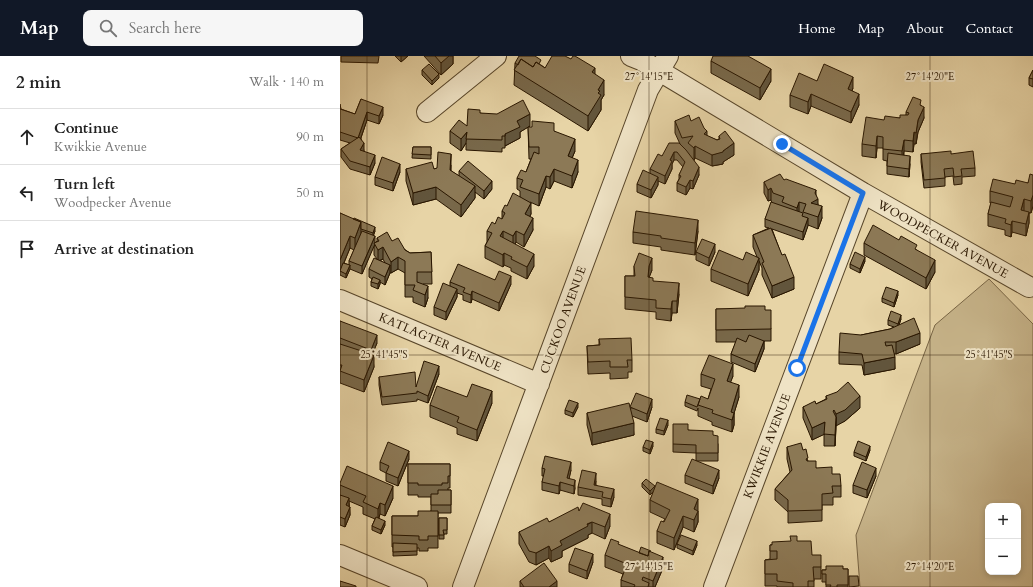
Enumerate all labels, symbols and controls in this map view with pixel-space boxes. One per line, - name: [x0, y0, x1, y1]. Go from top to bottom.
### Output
- search box: [83, 10, 363, 46]
- text: Map: [20, 15, 59, 41]
- icon: search: [97, 17, 119, 39]
- text: Search here: [129, 18, 201, 38]
- text: Home: [798, 19, 836, 38]
- text: Map: [858, 19, 884, 38]
- text: About: [906, 19, 943, 38]
- text: Contact: [965, 19, 1013, 38]
- text: 27°14'15"E: [625, 70, 673, 84]
- text: 27°14'20"E: [906, 70, 954, 84]
- text: 2 min: [16, 71, 61, 94]
- text: Walk · 140 m: [249, 73, 324, 91]
- text: Continue: [54, 118, 119, 138]
- icon: ahead: [16, 126, 38, 148]
- text: 90 m: [296, 128, 324, 146]
- route end: [773, 135, 791, 153]
- text: Kwikkie Avenue: [54, 138, 147, 156]
- text: Turn left: [54, 174, 115, 194]
- icon: left: [16, 182, 38, 204]
- text: 50 m: [296, 184, 324, 202]
- text: Woodpecker Avenue: [54, 194, 171, 212]
- street label: WOODPECKER AVENUE: [874, 196, 1011, 282]
- icon: arrive: [16, 238, 38, 260]
- text: Arrive at destination: [54, 239, 194, 259]
- street label: CUCKOO AVENUE: [536, 264, 590, 376]
- street label: KATLAGTER AVENUE: [376, 309, 504, 375]
- text: 25°41'45"S: [360, 348, 408, 362]
- text: 25°41'45"S: [965, 348, 1013, 362]
- route start: [788, 359, 806, 377]
- street label: KWIKKIE AVENUE: [740, 391, 794, 501]
- map controls: [985, 503, 1021, 575]
- button: +: [985, 503, 1021, 539]
- button: −: [985, 539, 1021, 575]
- text: 27°14'15"E: [625, 560, 673, 574]
- text: 27°14'20"E: [906, 560, 954, 574]

